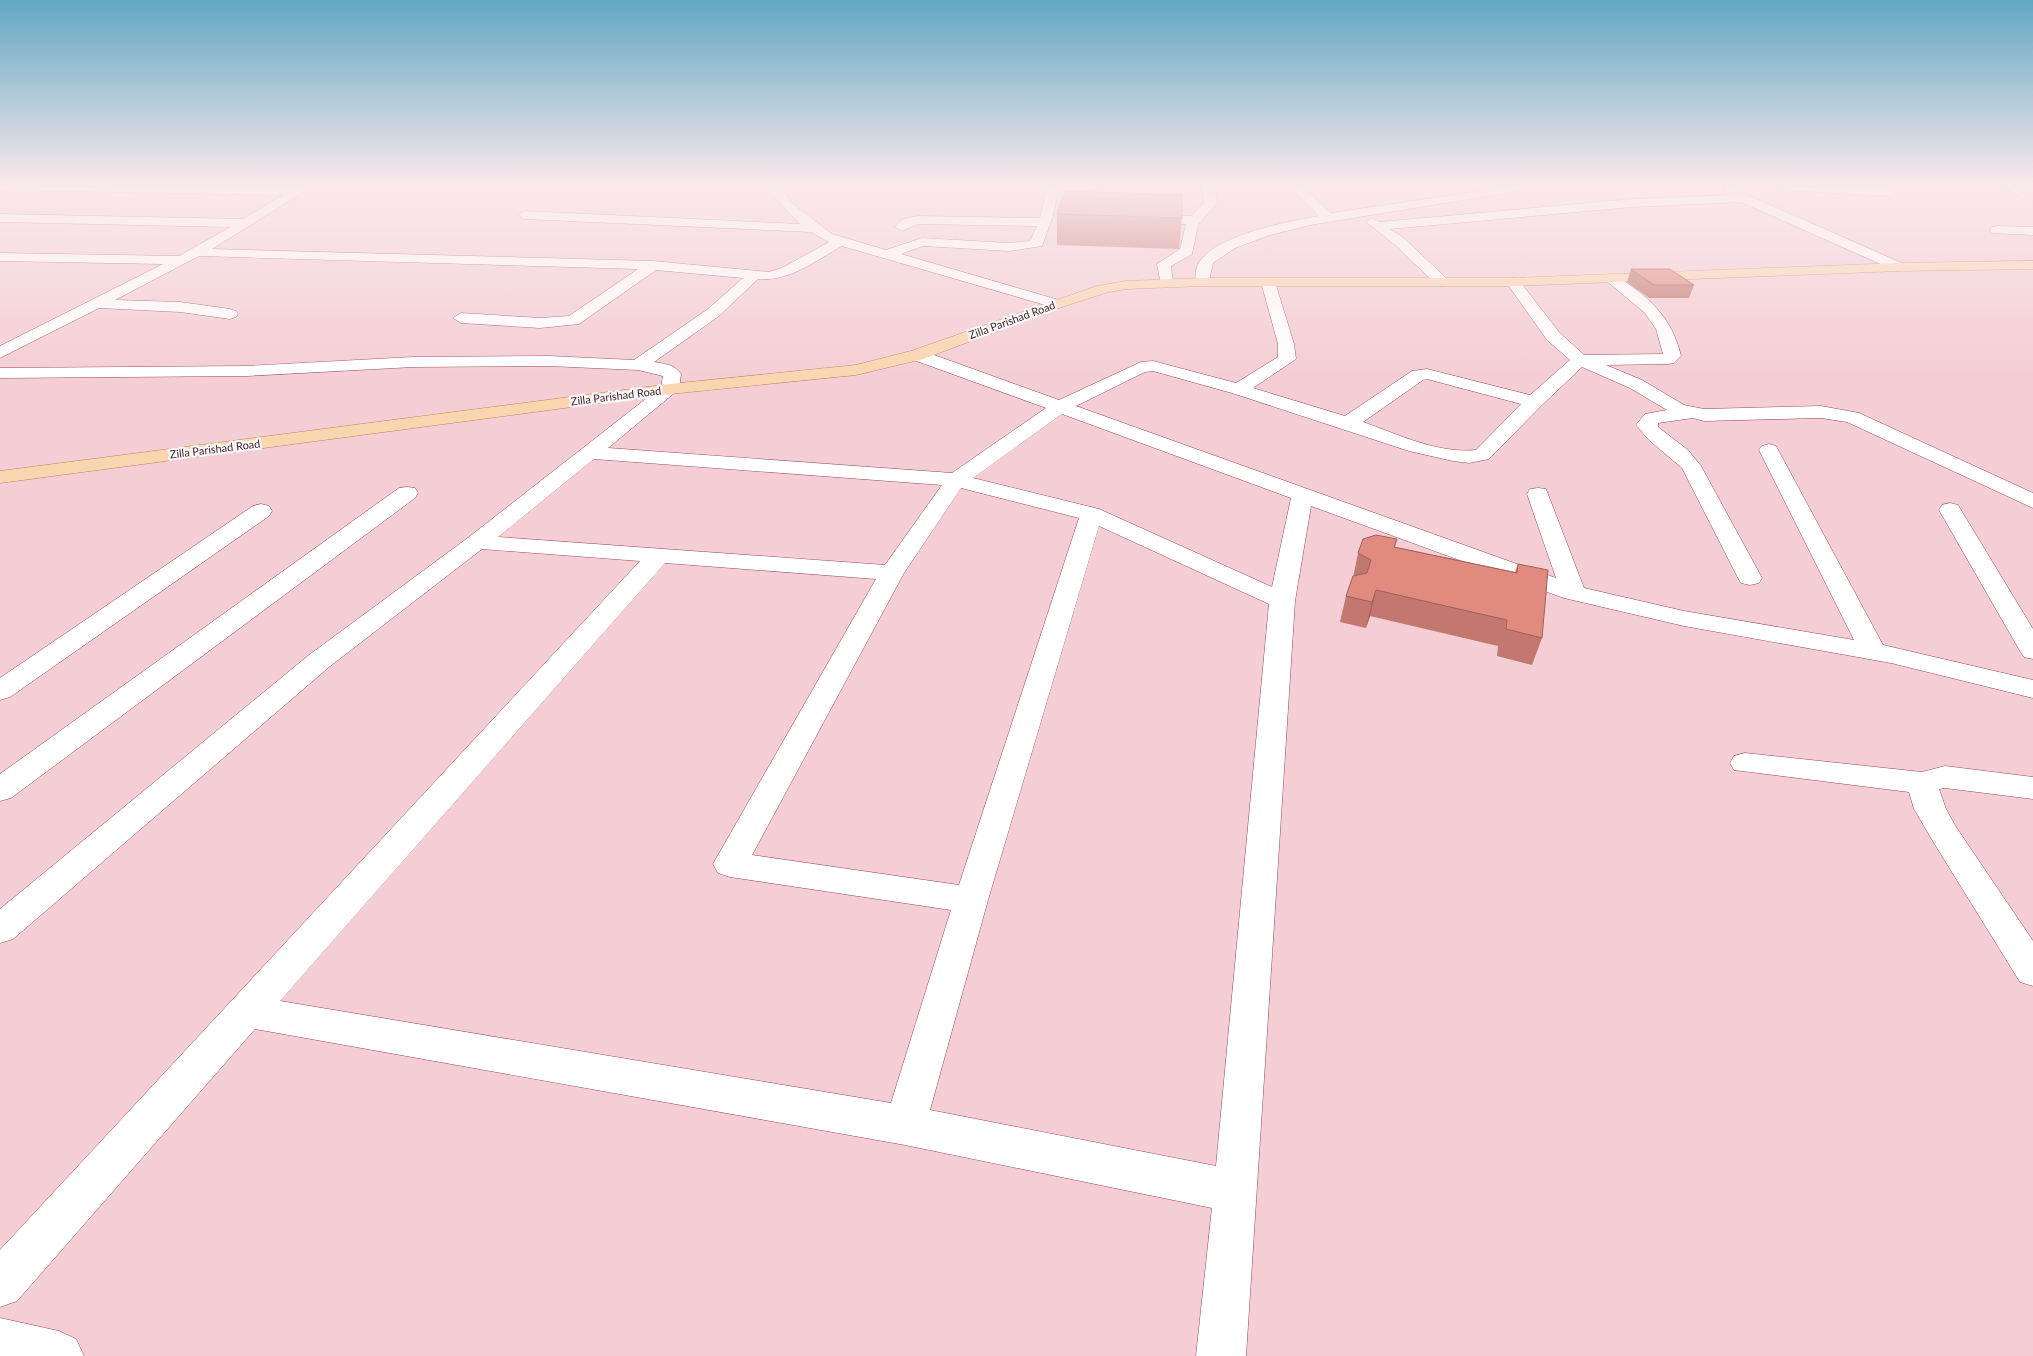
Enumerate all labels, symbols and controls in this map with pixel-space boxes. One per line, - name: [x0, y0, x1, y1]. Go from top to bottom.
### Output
- street label: Zilla Parishad Road: [967, 298, 1057, 341]
- street label: Zilla Parishad Road: [570, 384, 662, 408]
- street label: Zilla Parishad Road: [169, 437, 261, 461]

